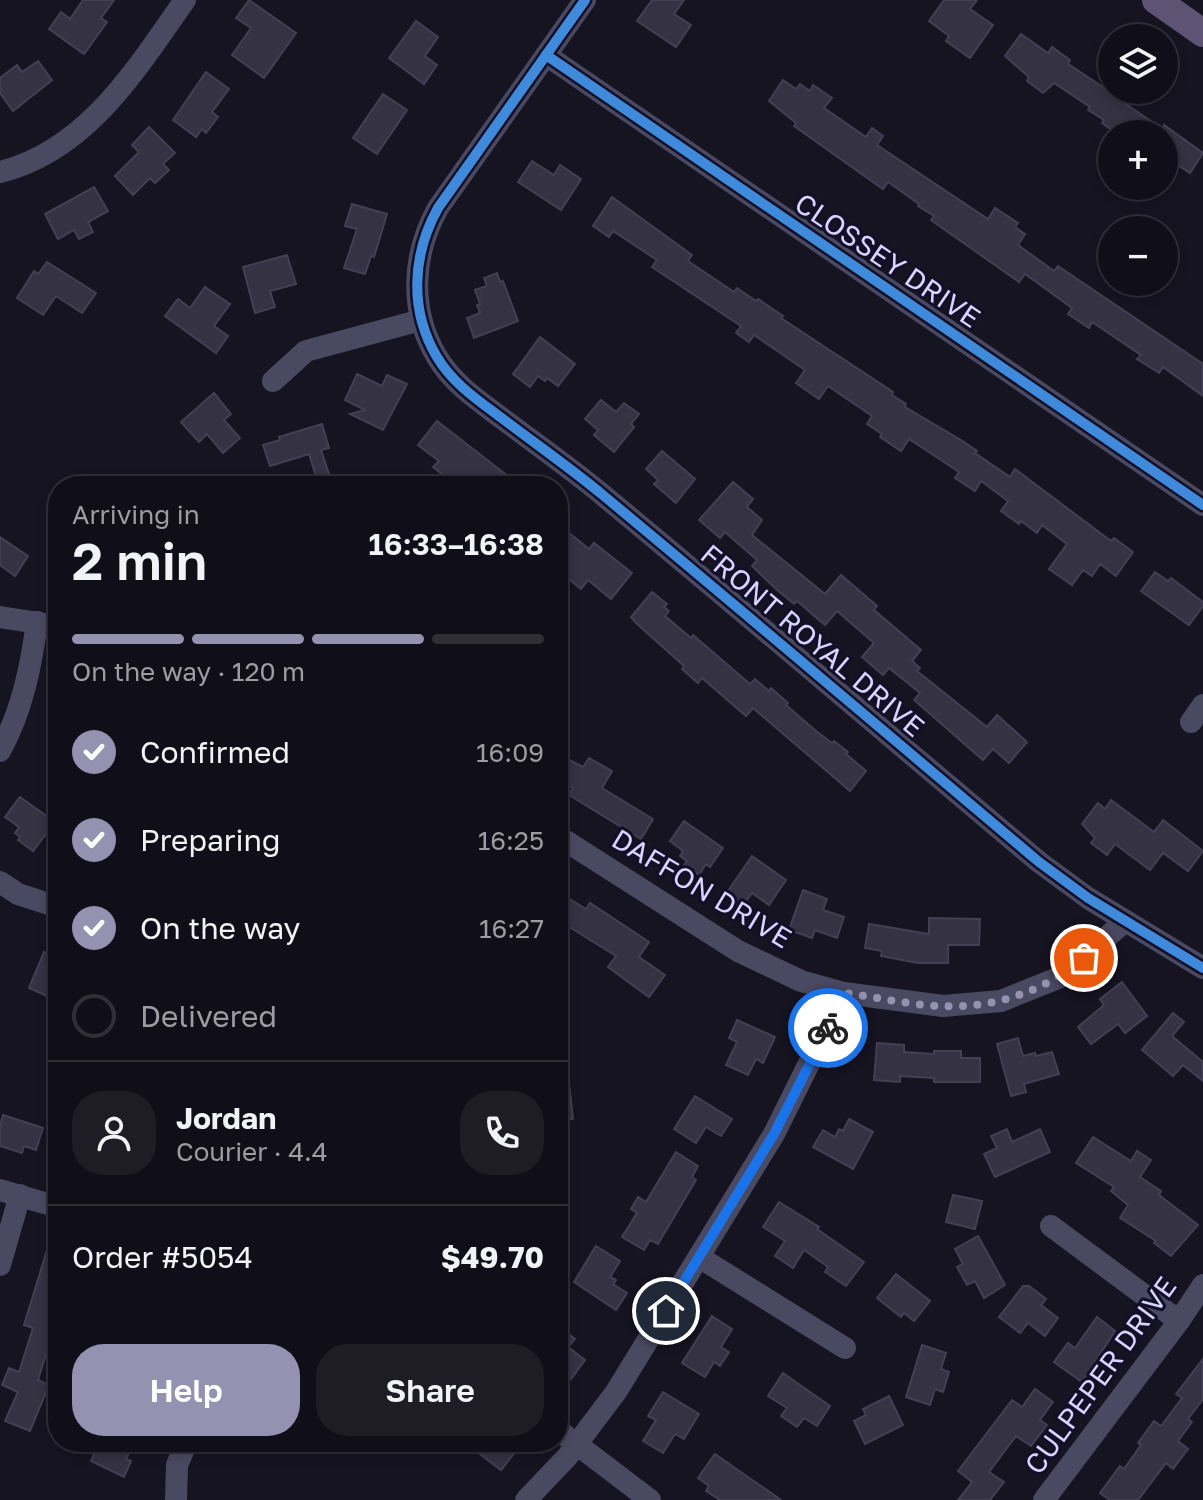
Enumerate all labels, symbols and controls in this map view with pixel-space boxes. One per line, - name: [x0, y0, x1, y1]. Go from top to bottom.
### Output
- map controls: [1098, 24, 1178, 296]
- button: layers: [1098, 24, 1178, 104]
- button: +: [1098, 120, 1178, 200]
- street label: CLOSSEY DRIVE: [789, 186, 987, 334]
- button: −: [1098, 216, 1178, 296]
- text: Arriving in: [72, 499, 200, 530]
- text: 16:33–16:38: [369, 526, 544, 562]
- text: 2 min: [72, 529, 207, 591]
- street label: FRONT ROYAL DRIVE: [695, 537, 931, 743]
- text: On the way · 120 m: [72, 656, 305, 687]
- icon: check: [72, 730, 116, 774]
- text: Confirmed: [140, 734, 290, 770]
- text: 16:09: [476, 737, 544, 768]
- icon: check: [72, 818, 116, 862]
- text: Preparing: [140, 822, 281, 858]
- street label: DAFFON DRIVE: [606, 822, 798, 954]
- text: 16:25: [478, 825, 544, 856]
- icon: check: [72, 906, 116, 950]
- text: On the way: [140, 910, 300, 946]
- text: 16:27: [479, 913, 544, 944]
- pin: [1050, 924, 1118, 992]
- icon: bag: [1062, 936, 1106, 980]
- courier: [788, 988, 868, 1068]
- text: Delivered: [140, 998, 277, 1034]
- icon: bike: [806, 1006, 850, 1050]
- button: person: [72, 1091, 156, 1175]
- button: phone: [460, 1091, 544, 1175]
- text: Jordan: [176, 1100, 276, 1136]
- text: Courier · 4.4: [176, 1136, 328, 1167]
- text: Order #5054: [72, 1239, 253, 1275]
- text: $49.70: [441, 1239, 544, 1275]
- street label: CULPEPER DRIVE: [1017, 1270, 1183, 1480]
- pin: [632, 1277, 700, 1345]
- icon: home: [644, 1289, 688, 1333]
- button: Help: [72, 1344, 300, 1436]
- button: Share: [316, 1344, 544, 1436]

